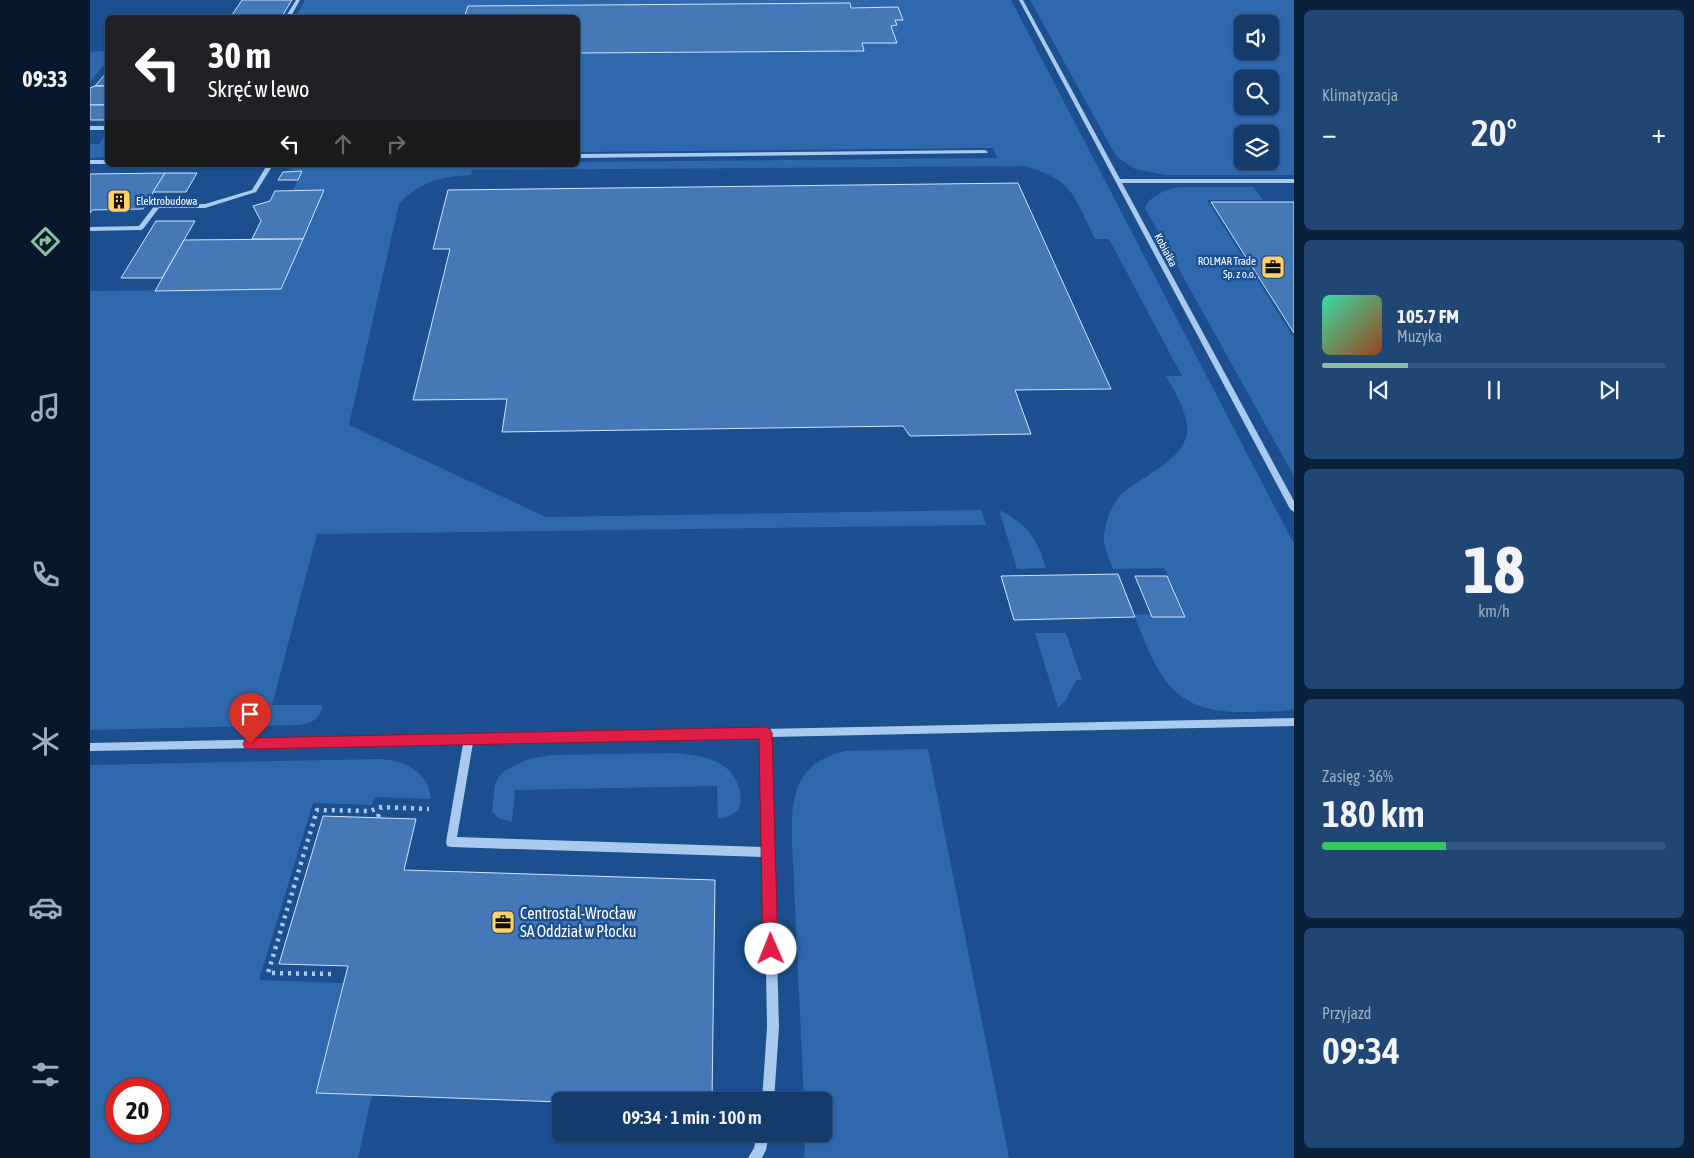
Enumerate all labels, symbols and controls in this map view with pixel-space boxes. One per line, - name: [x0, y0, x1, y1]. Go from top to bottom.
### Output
- map controls: [1234, 15, 1279, 170]
- button: sound: [1234, 15, 1279, 60]
- icon: left: [125, 35, 190, 100]
- text: 30 m: [208, 35, 271, 75]
- text: 09:33: [22, 66, 68, 92]
- button: search: [1234, 70, 1279, 115]
- text: Skręć w lewo: [208, 76, 309, 102]
- text: Klimatyzacja: [1322, 86, 1398, 104]
- text: 20°: [1471, 111, 1517, 154]
- text: −: [1322, 117, 1337, 149]
- text: +: [1651, 117, 1666, 149]
- button: layers: [1234, 125, 1279, 170]
- icon: left: [276, 130, 304, 158]
- icon: ahead: [329, 130, 357, 158]
- icon: right: [382, 130, 410, 158]
- building icon: Elektrobudowa: [106, 188, 132, 214]
- place label: Elektrobudowa: [136, 195, 197, 207]
- icon: directions: [28, 224, 63, 259]
- street label: Kobiałka: [1152, 231, 1180, 269]
- office icon: ROLMAR Trade Sp. z o.o.: [1260, 254, 1286, 280]
- place label: ROLMAR Trade Sp. z o.o.: [1198, 255, 1256, 280]
- text: 105.7 FM: [1397, 305, 1459, 327]
- text: Muzyka: [1397, 327, 1442, 345]
- icon: previous: [1365, 376, 1393, 404]
- icon: pause: [1480, 376, 1508, 404]
- icon: next: [1595, 376, 1623, 404]
- icon: music: [28, 390, 63, 425]
- text: 18: [1463, 532, 1525, 607]
- icon: phone: [28, 557, 63, 592]
- text: km/h: [1478, 602, 1510, 620]
- pin: [229, 693, 271, 744]
- icon: arrive: [236, 700, 264, 728]
- icon: climate: [28, 724, 63, 759]
- text: Zasięg · 36%: [1322, 767, 1393, 785]
- text: 180 km: [1322, 792, 1425, 835]
- icon: car: [28, 890, 63, 925]
- place label: Centrostal-Wrocław SA Oddział w Płocku: [520, 904, 636, 940]
- office icon: Centrostal-Wrocław SA Oddział w Płocku: [490, 909, 516, 935]
- position arrow: [744, 922, 796, 974]
- text: Przyjazd: [1322, 1004, 1371, 1022]
- text: 09:34: [1322, 1029, 1400, 1072]
- icon: filters: [28, 1057, 63, 1092]
- speed limit sign: 20: [105, 1078, 170, 1143]
- text: 09:34 · 1 min · 100 m: [622, 1106, 762, 1128]

